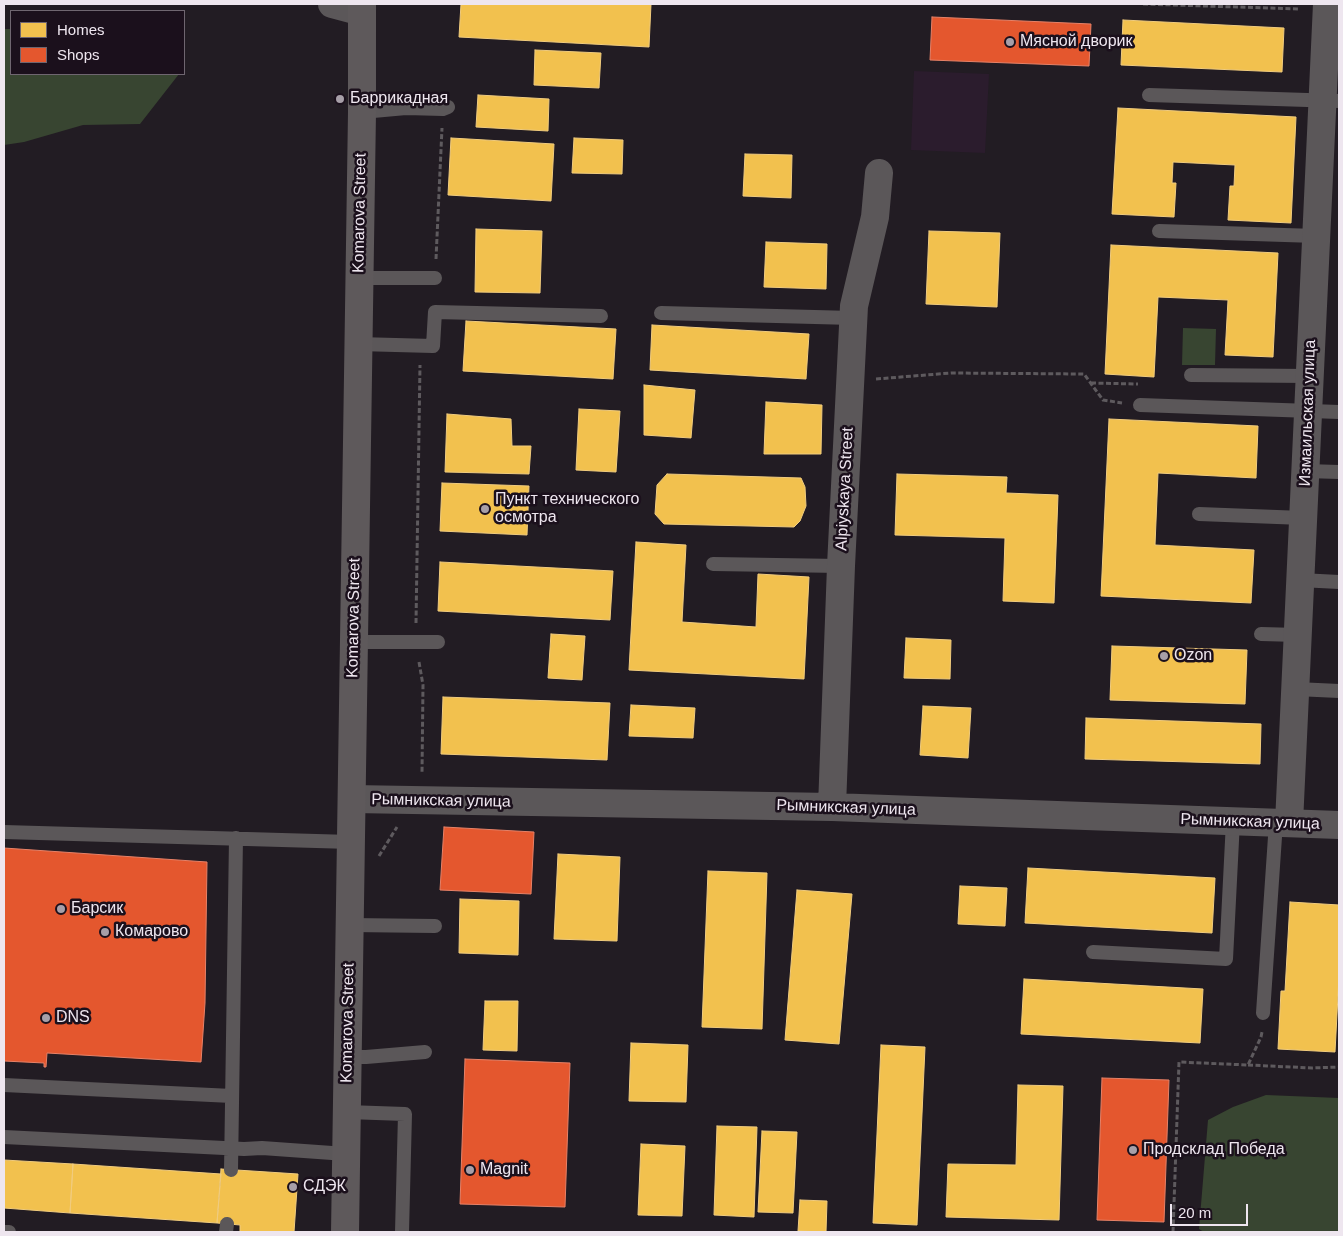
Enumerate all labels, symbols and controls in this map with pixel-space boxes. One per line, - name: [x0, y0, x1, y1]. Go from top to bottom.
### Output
- legend: [10, 10, 185, 75]
- text: Homes: [57, 21, 105, 38]
- place label: Мясной дворик: [1020, 32, 1132, 52]
- marker: Мясной дворик: [1004, 36, 1016, 48]
- text: Shops: [57, 46, 100, 63]
- place label: Баррикадная: [350, 89, 448, 109]
- marker: Баррикадная: [334, 93, 346, 105]
- street label: Komarova Street: [349, 153, 371, 273]
- street label: Измаильская улица: [1296, 339, 1320, 487]
- street label: Alpiyskaya Street: [832, 427, 858, 551]
- place label: Пункт технического осмотра: [495, 490, 639, 528]
- marker: Пункт технического осмотра: [479, 503, 491, 515]
- street label: Komarova Street: [343, 558, 365, 678]
- place label: Ozon: [1174, 646, 1212, 666]
- marker: Ozon: [1158, 650, 1170, 662]
- street label: Рымникская улица: [371, 790, 511, 812]
- street label: Рымникская улица: [776, 796, 916, 820]
- street label: Рымникская улица: [1180, 810, 1320, 834]
- place label: Барсик: [71, 899, 123, 919]
- marker: Барсик: [55, 903, 67, 915]
- place label: Комарово: [115, 922, 188, 942]
- marker: Комарово: [99, 926, 111, 938]
- street label: Komarova Street: [337, 963, 359, 1083]
- place label: DNS: [56, 1008, 90, 1028]
- marker: DNS: [40, 1012, 52, 1024]
- place label: Продсклад Победа: [1143, 1140, 1285, 1160]
- marker: Продсклад Победа: [1127, 1144, 1139, 1156]
- place label: Magnit: [480, 1160, 528, 1180]
- marker: Magnit: [464, 1164, 476, 1176]
- place label: СДЭК: [303, 1177, 346, 1197]
- marker: СДЭК: [287, 1181, 299, 1193]
- scale bar: [1173, 1194, 1250, 1226]
- text: 20 m: [1178, 1204, 1211, 1221]

